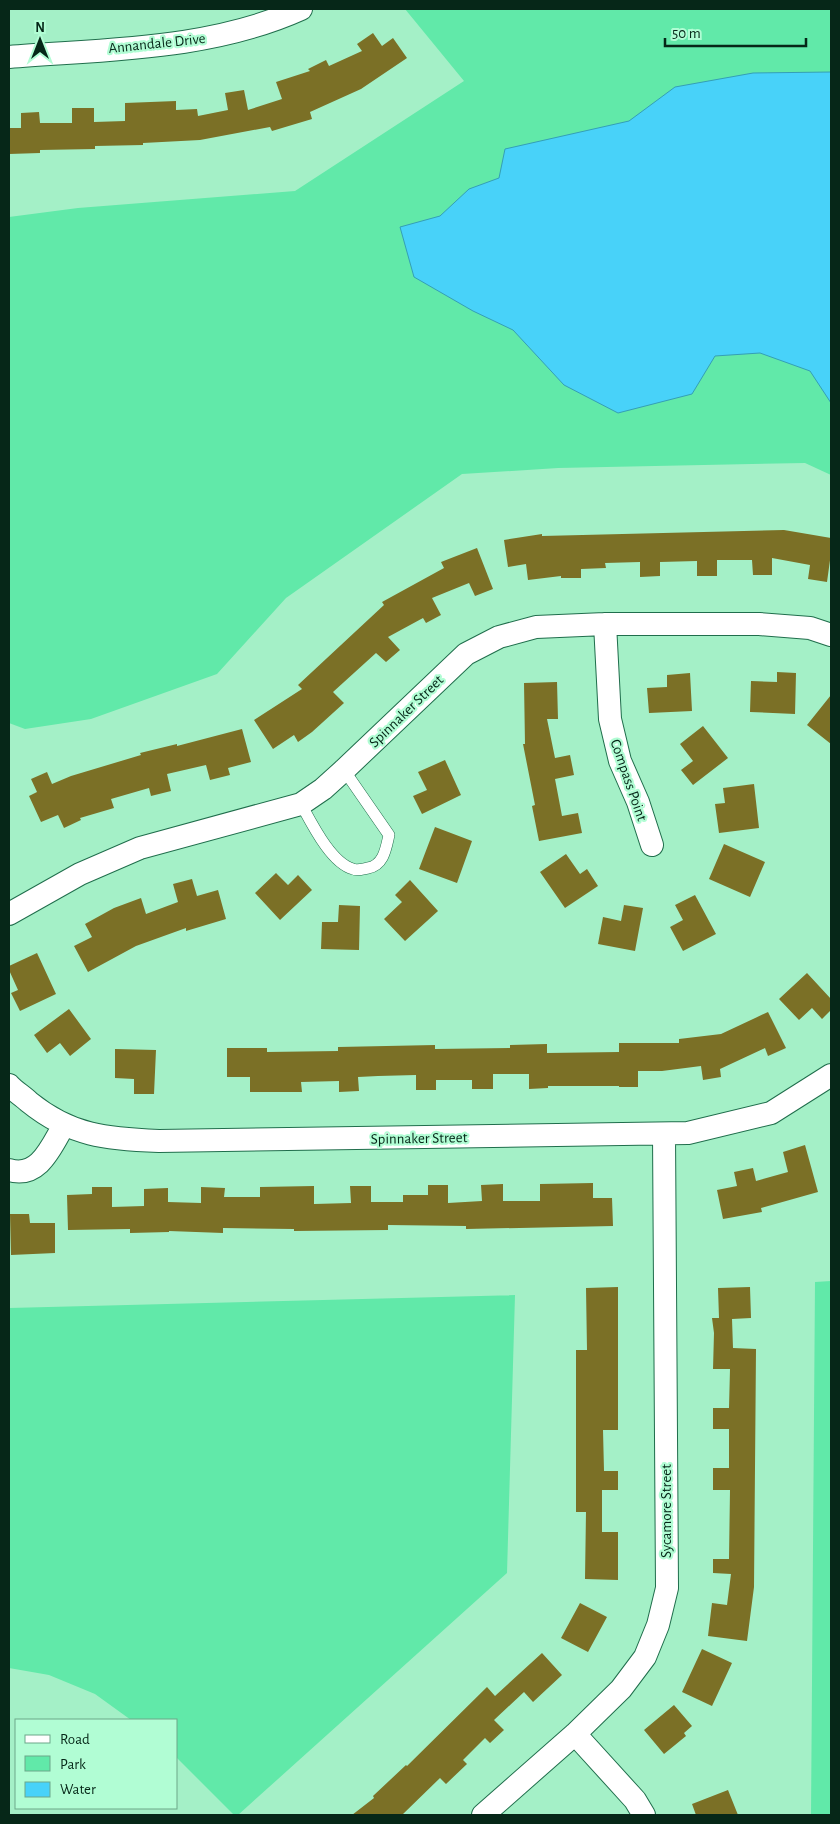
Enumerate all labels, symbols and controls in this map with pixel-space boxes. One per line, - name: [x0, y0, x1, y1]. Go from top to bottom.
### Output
- north arrow: [15, 15, 65, 65]
- scale bar: [665, 15, 806, 47]
- text: N: [35, 21, 45, 35]
- text: 50 m: [672, 26, 701, 41]
- street label: Annandale Drive: [108, 31, 206, 56]
- street label: Spinnaker Street: [366, 672, 447, 750]
- street label: Compass Point: [608, 737, 650, 823]
- street label: Spinnaker Street: [371, 1130, 468, 1147]
- street label: Sycamore Street: [659, 1464, 674, 1558]
- legend: [15, 1719, 178, 1809]
- text: Road: [60, 1732, 90, 1747]
- text: Park: [60, 1757, 86, 1772]
- text: Water: [60, 1782, 96, 1797]

